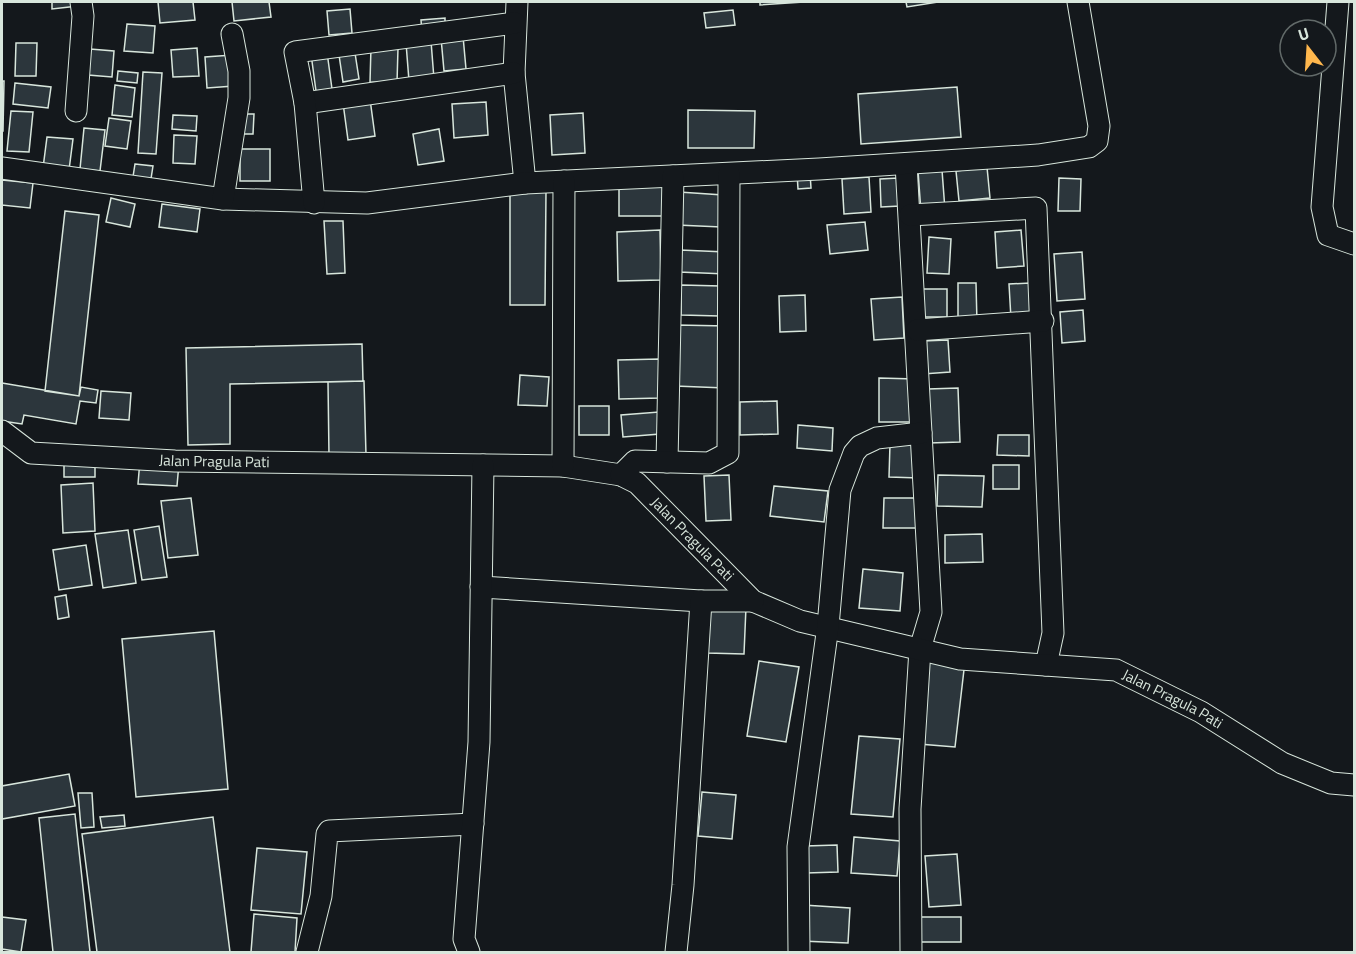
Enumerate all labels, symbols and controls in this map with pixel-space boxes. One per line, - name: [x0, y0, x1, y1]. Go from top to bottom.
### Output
- north arrow: [1278, 18, 1338, 78]
- text: U: [1295, 21, 1312, 47]
- street label: Jalan Pragula Pati: [158, 448, 270, 473]
- street label: Jalan Pragula Pati: [646, 491, 740, 586]
- street label: Jalan Pragula Pati: [1118, 663, 1228, 734]

